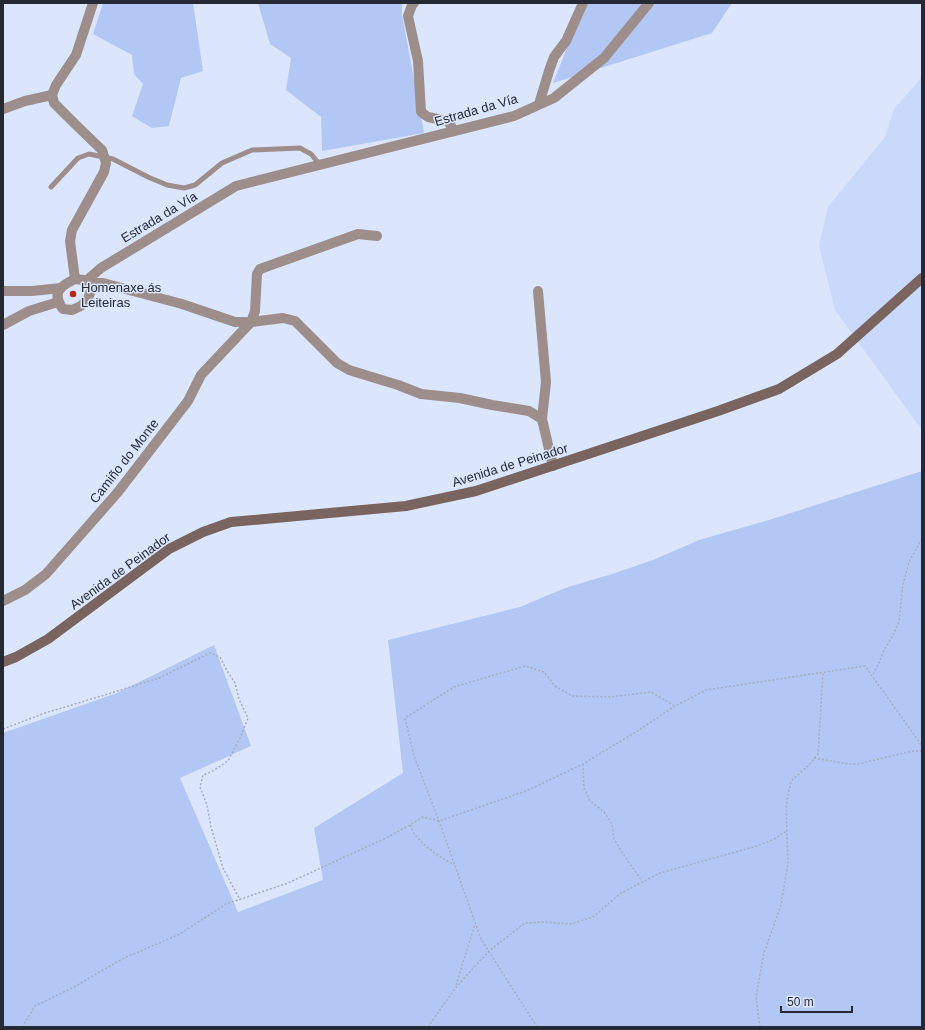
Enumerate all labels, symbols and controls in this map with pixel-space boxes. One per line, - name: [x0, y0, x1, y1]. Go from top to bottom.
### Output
- street label: Estrada da Vía: [433, 91, 520, 129]
- street label: Estrada da Vía: [118, 188, 200, 246]
- place label: Homenaxe ás Leiteiras: [81, 280, 162, 310]
- marker: Homenaxe ás Leiteiras: [68, 289, 78, 299]
- street label: Camiño do Monte: [86, 416, 162, 506]
- street label: Avenida de Peinador: [450, 440, 570, 490]
- street label: Avenida de Peinador: [67, 529, 174, 612]
- scale bar: [781, 988, 852, 1014]
- text: 50 m: [787, 995, 814, 1009]

